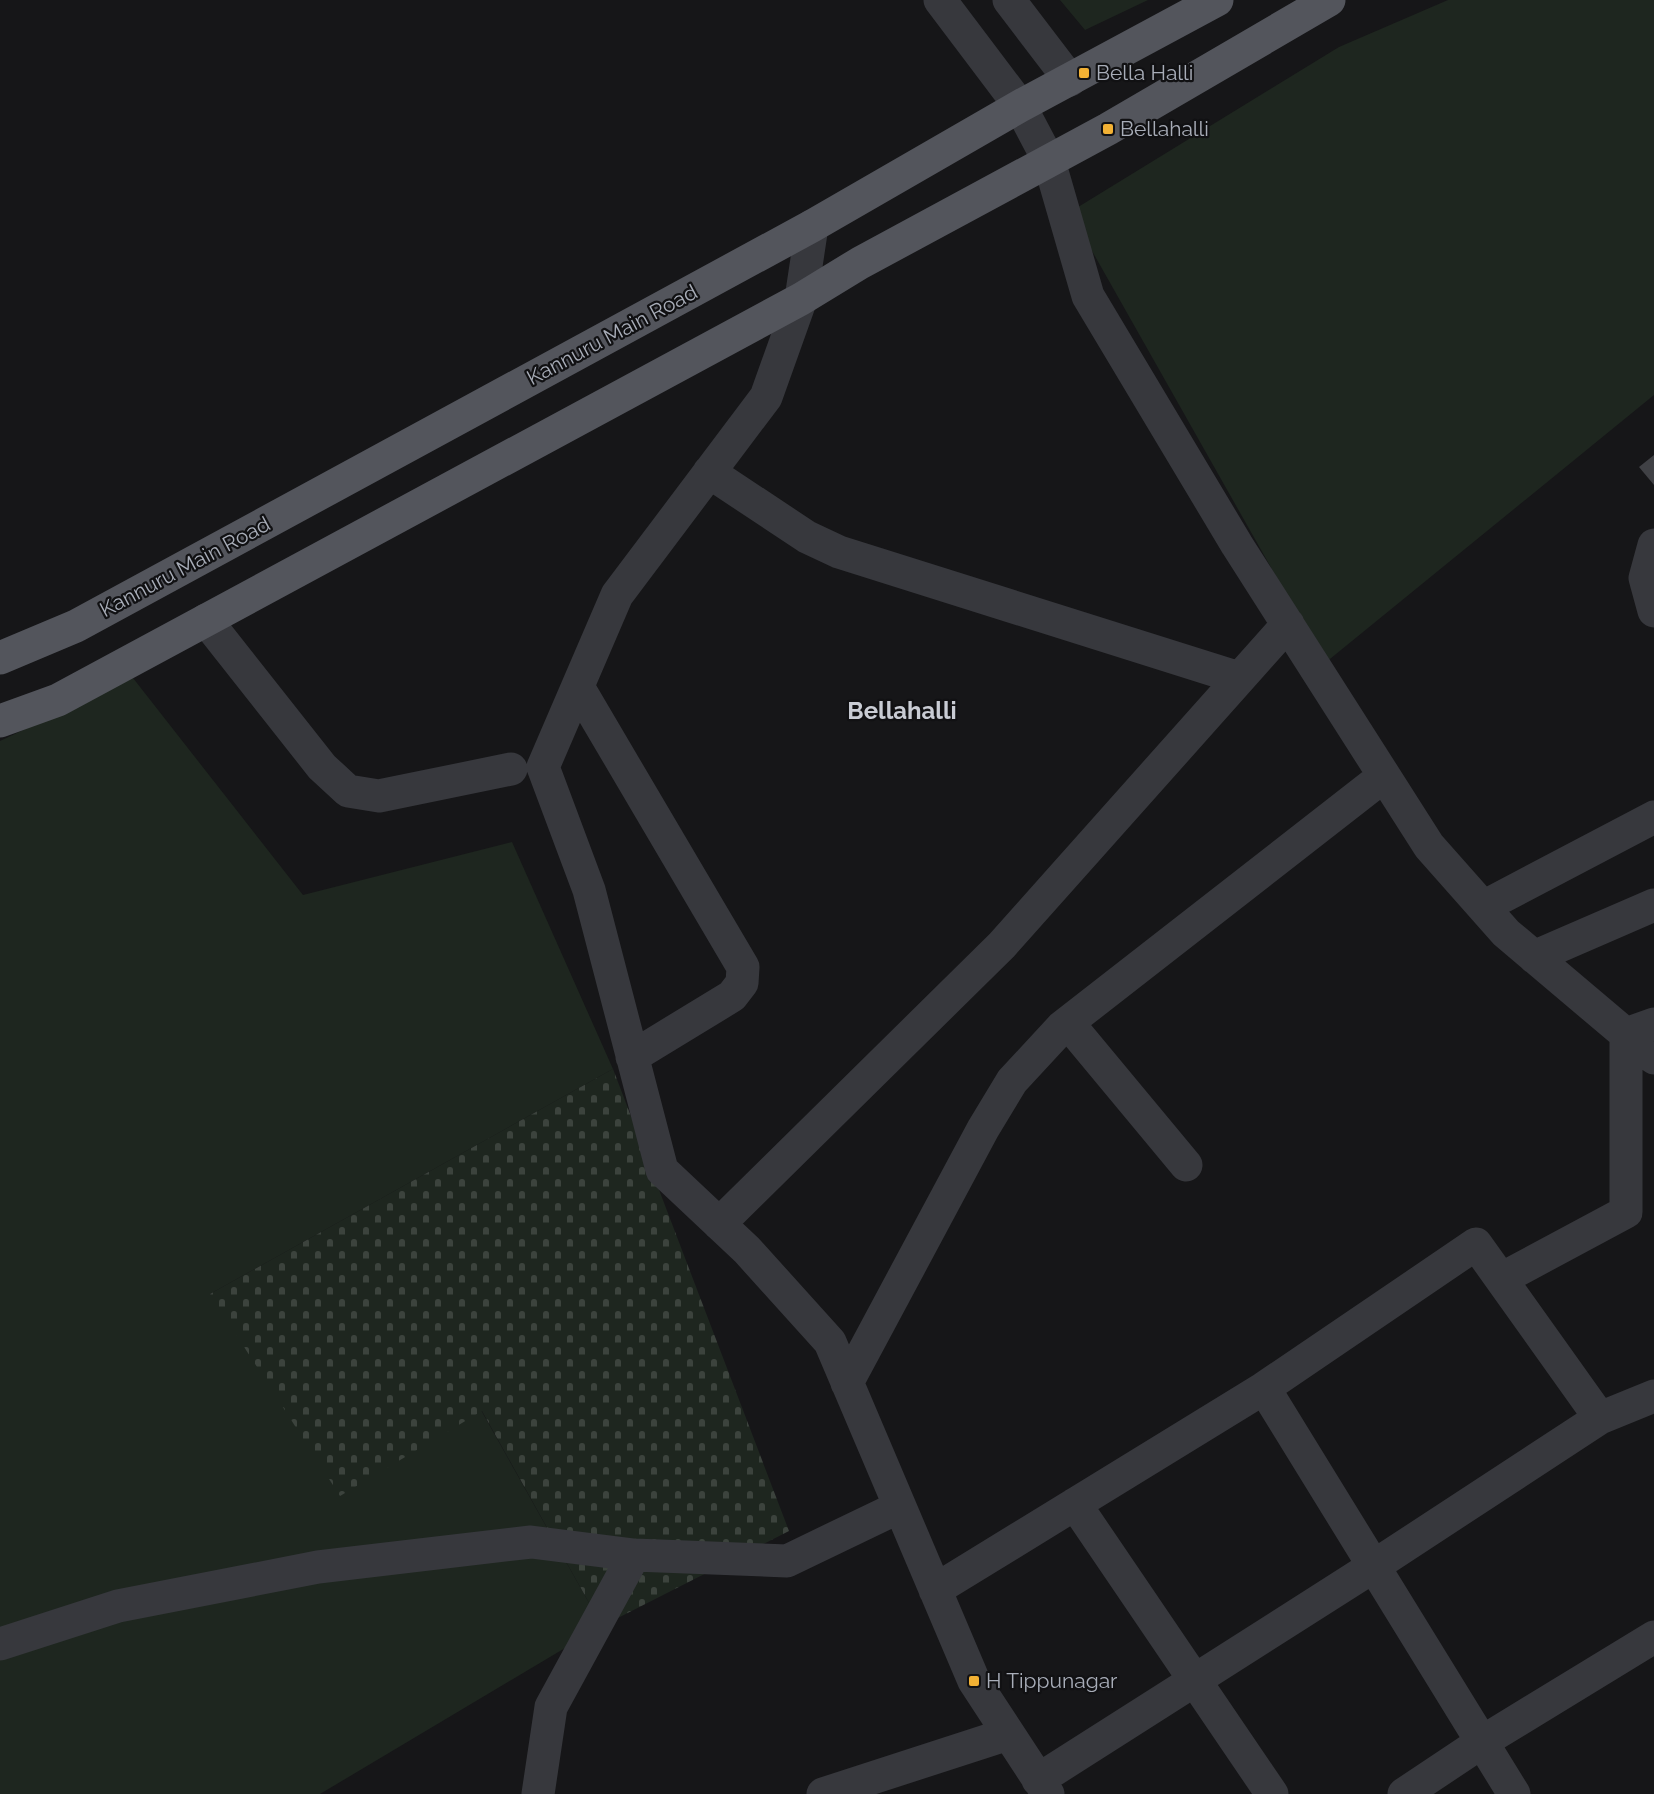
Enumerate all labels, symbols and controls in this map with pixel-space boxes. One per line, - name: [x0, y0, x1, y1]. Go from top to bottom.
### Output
- place label: Bella Halli: [1096, 60, 1193, 85]
- marker: Bella Halli: [1077, 66, 1091, 80]
- place label: Bellahalli: [1120, 116, 1209, 141]
- marker: Bellahalli: [1101, 122, 1115, 136]
- street label: Kannuru Main Road: [522, 279, 701, 390]
- street label: Kannuru Main Road: [95, 511, 274, 622]
- district label: Bellahalli: [847, 696, 957, 725]
- place label: H Tippunagar: [986, 1668, 1118, 1693]
- marker: H Tippunagar: [967, 1674, 981, 1688]

